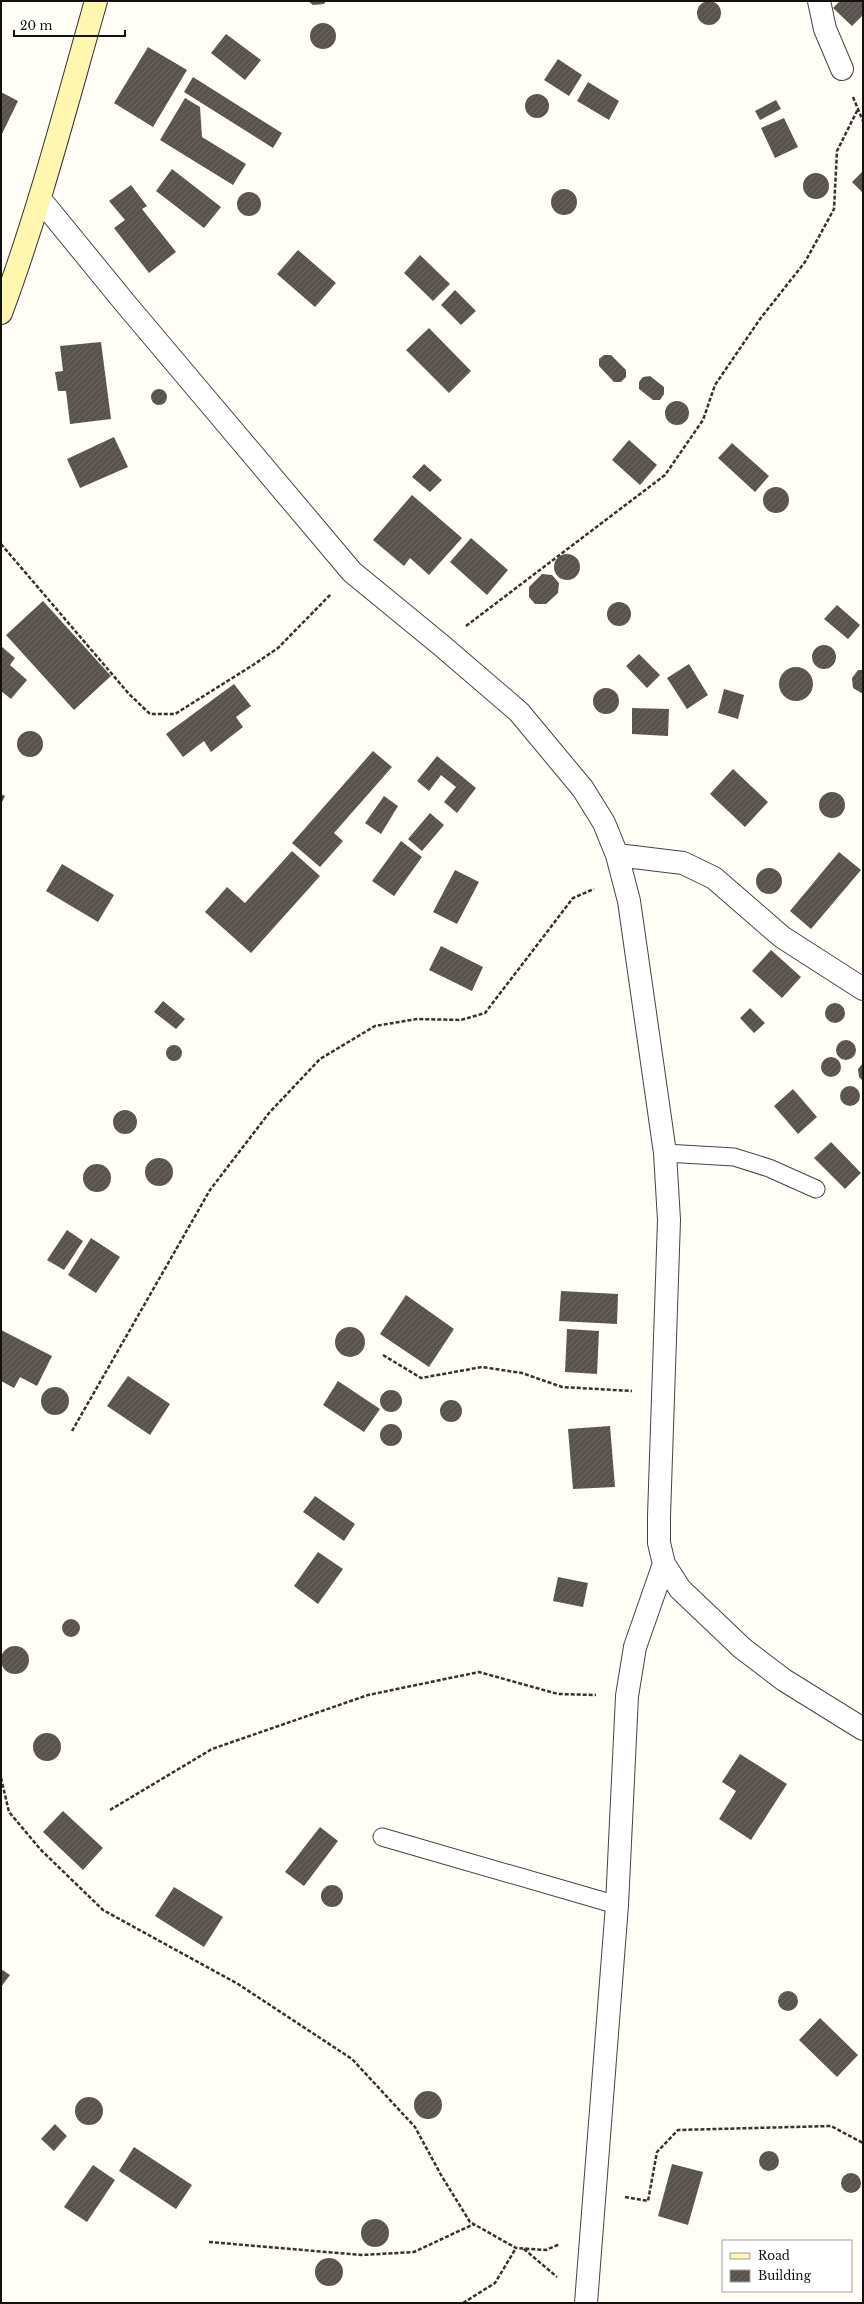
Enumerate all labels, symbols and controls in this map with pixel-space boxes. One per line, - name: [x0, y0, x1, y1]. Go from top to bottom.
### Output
- scale bar: [14, 12, 125, 38]
- text: 20 m: [20, 18, 52, 33]
- legend: [722, 2240, 852, 2292]
- text: Road: [758, 2248, 790, 2263]
- text: Building: [758, 2268, 812, 2283]

